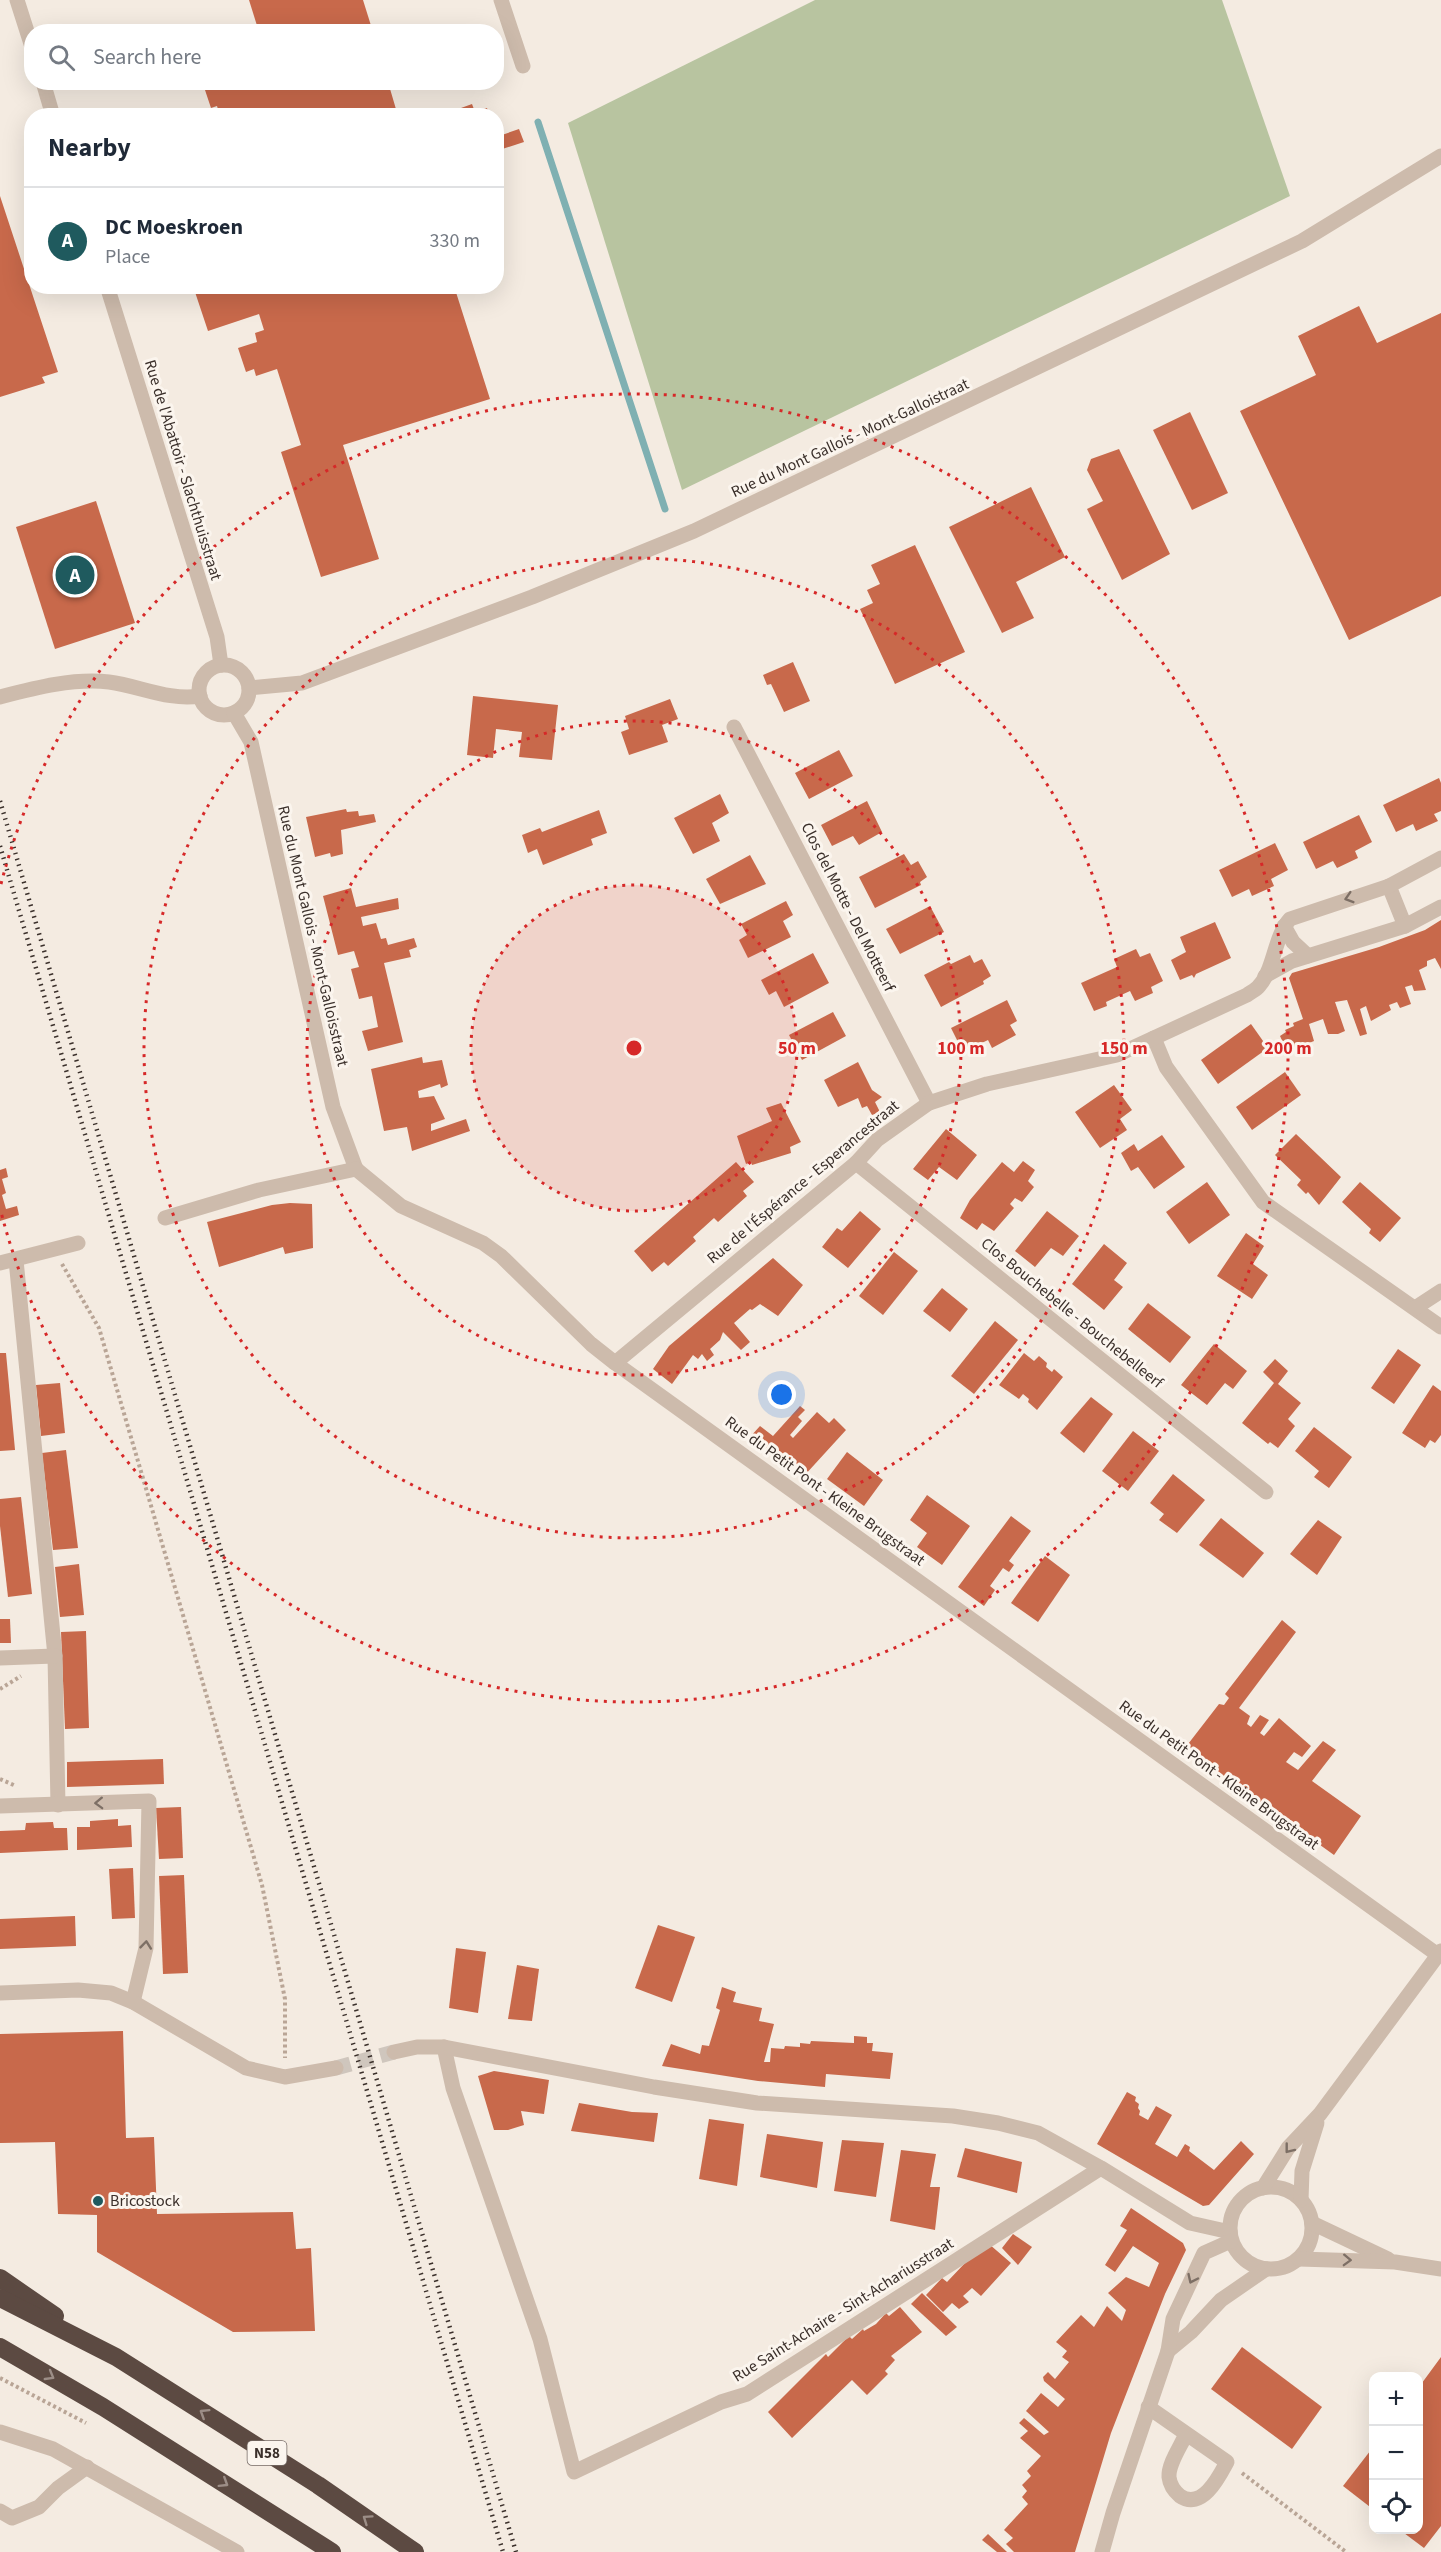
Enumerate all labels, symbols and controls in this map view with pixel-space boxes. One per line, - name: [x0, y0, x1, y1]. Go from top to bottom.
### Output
- search box: [24, 24, 504, 90]
- icon: search: [45, 41, 78, 74]
- text: Search here: [93, 41, 201, 73]
- text: Nearby: [48, 129, 131, 166]
- text: DC Moeskroen: [105, 211, 243, 243]
- text: A: [62, 227, 73, 255]
- text: 330 m: [430, 227, 480, 255]
- text: Place: [105, 243, 150, 271]
- street label: Rue de l'Abattoir - Slachthuisstraat: [139, 357, 227, 584]
- street label: Rue du Mont Gallois - Mont-Galloistraat: [727, 373, 973, 503]
- pin: A: [56, 552, 94, 598]
- street label: Rue du Mont Gallois - Mont-Galloisstraat: [272, 804, 354, 1069]
- street label: Clos del Motte - Del Motteerf: [796, 819, 901, 996]
- one-way arrow: [1344, 891, 1355, 904]
- text: 50 m: [778, 1036, 816, 1061]
- text: 100 m: [937, 1036, 985, 1061]
- text: 150 m: [1100, 1036, 1148, 1061]
- text: 200 m: [1264, 1036, 1312, 1061]
- centre of rings: [624, 1038, 644, 1058]
- street label: Rue de l'Éspérance - Esperancestraat: [702, 1095, 904, 1269]
- street label: Clos Bouchebelle - Bouchebelleerf: [976, 1233, 1169, 1394]
- your location: [767, 1380, 796, 1409]
- street label: Rue du Petit Pont - Kleine Brugstraat: [721, 1411, 930, 1571]
- street label: Rue du Petit Pont - Kleine Brugstraat: [1115, 1695, 1324, 1855]
- one-way arrow: [94, 1797, 103, 1810]
- one-way arrow: [139, 1941, 151, 1950]
- one-way arrow: [1285, 2142, 1296, 2153]
- place label: Bricostock: [110, 2190, 180, 2212]
- marker: Bricostock: [91, 2194, 105, 2208]
- street label: Rue Saint-Achaire - Sint-Achariusstraat: [728, 2232, 958, 2387]
- one-way arrow: [1342, 2254, 1351, 2267]
- one-way arrow: [1187, 2272, 1199, 2283]
- one-way arrow: [44, 2369, 54, 2381]
- map controls: [1369, 2372, 1423, 2534]
- button: +: [1369, 2372, 1423, 2426]
- one-way arrow: [199, 2409, 210, 2420]
- button: −: [1369, 2426, 1423, 2480]
- road number: N58: [248, 2441, 286, 2465]
- one-way arrow: [217, 2476, 228, 2487]
- button: locate: [1369, 2480, 1423, 2534]
- one-way arrow: [363, 2515, 374, 2526]

